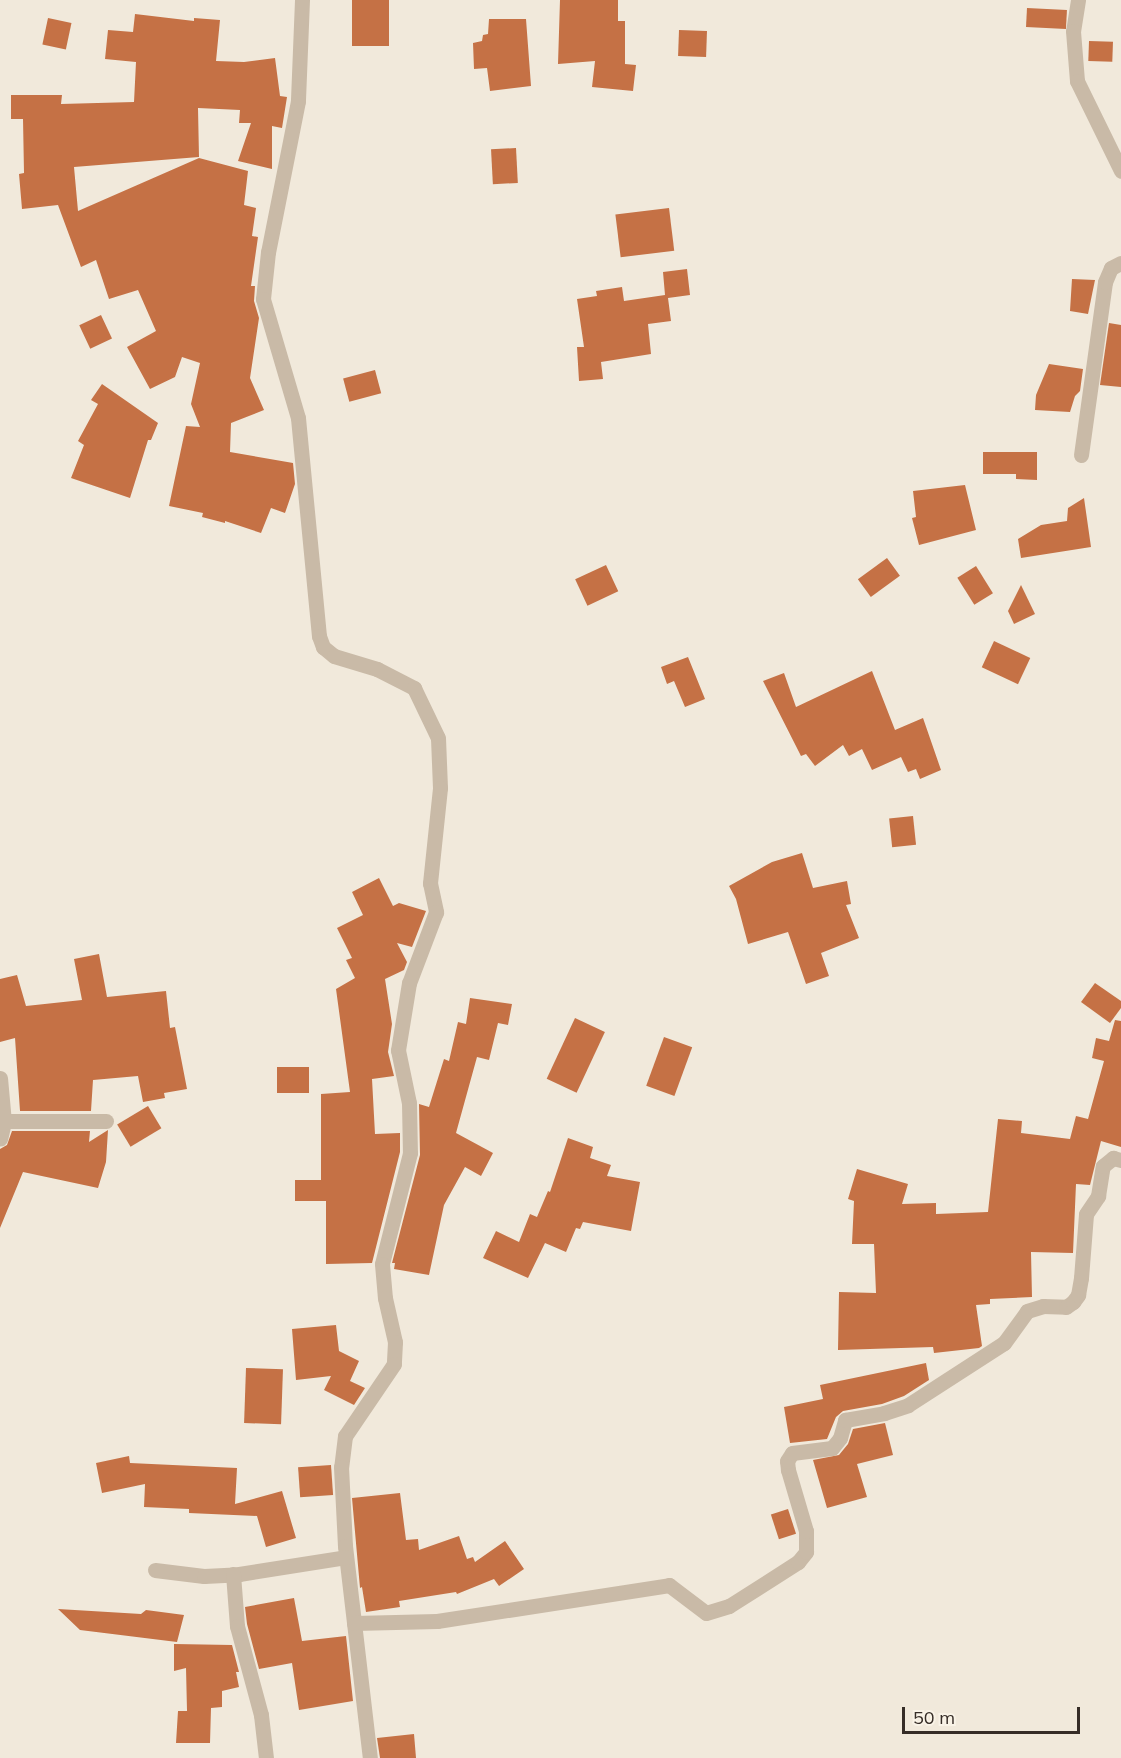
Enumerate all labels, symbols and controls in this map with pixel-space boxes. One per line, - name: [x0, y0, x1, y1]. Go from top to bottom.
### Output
- scale bar: [905, 1695, 1084, 1733]
- text: 50 m: [913, 1706, 955, 1729]

